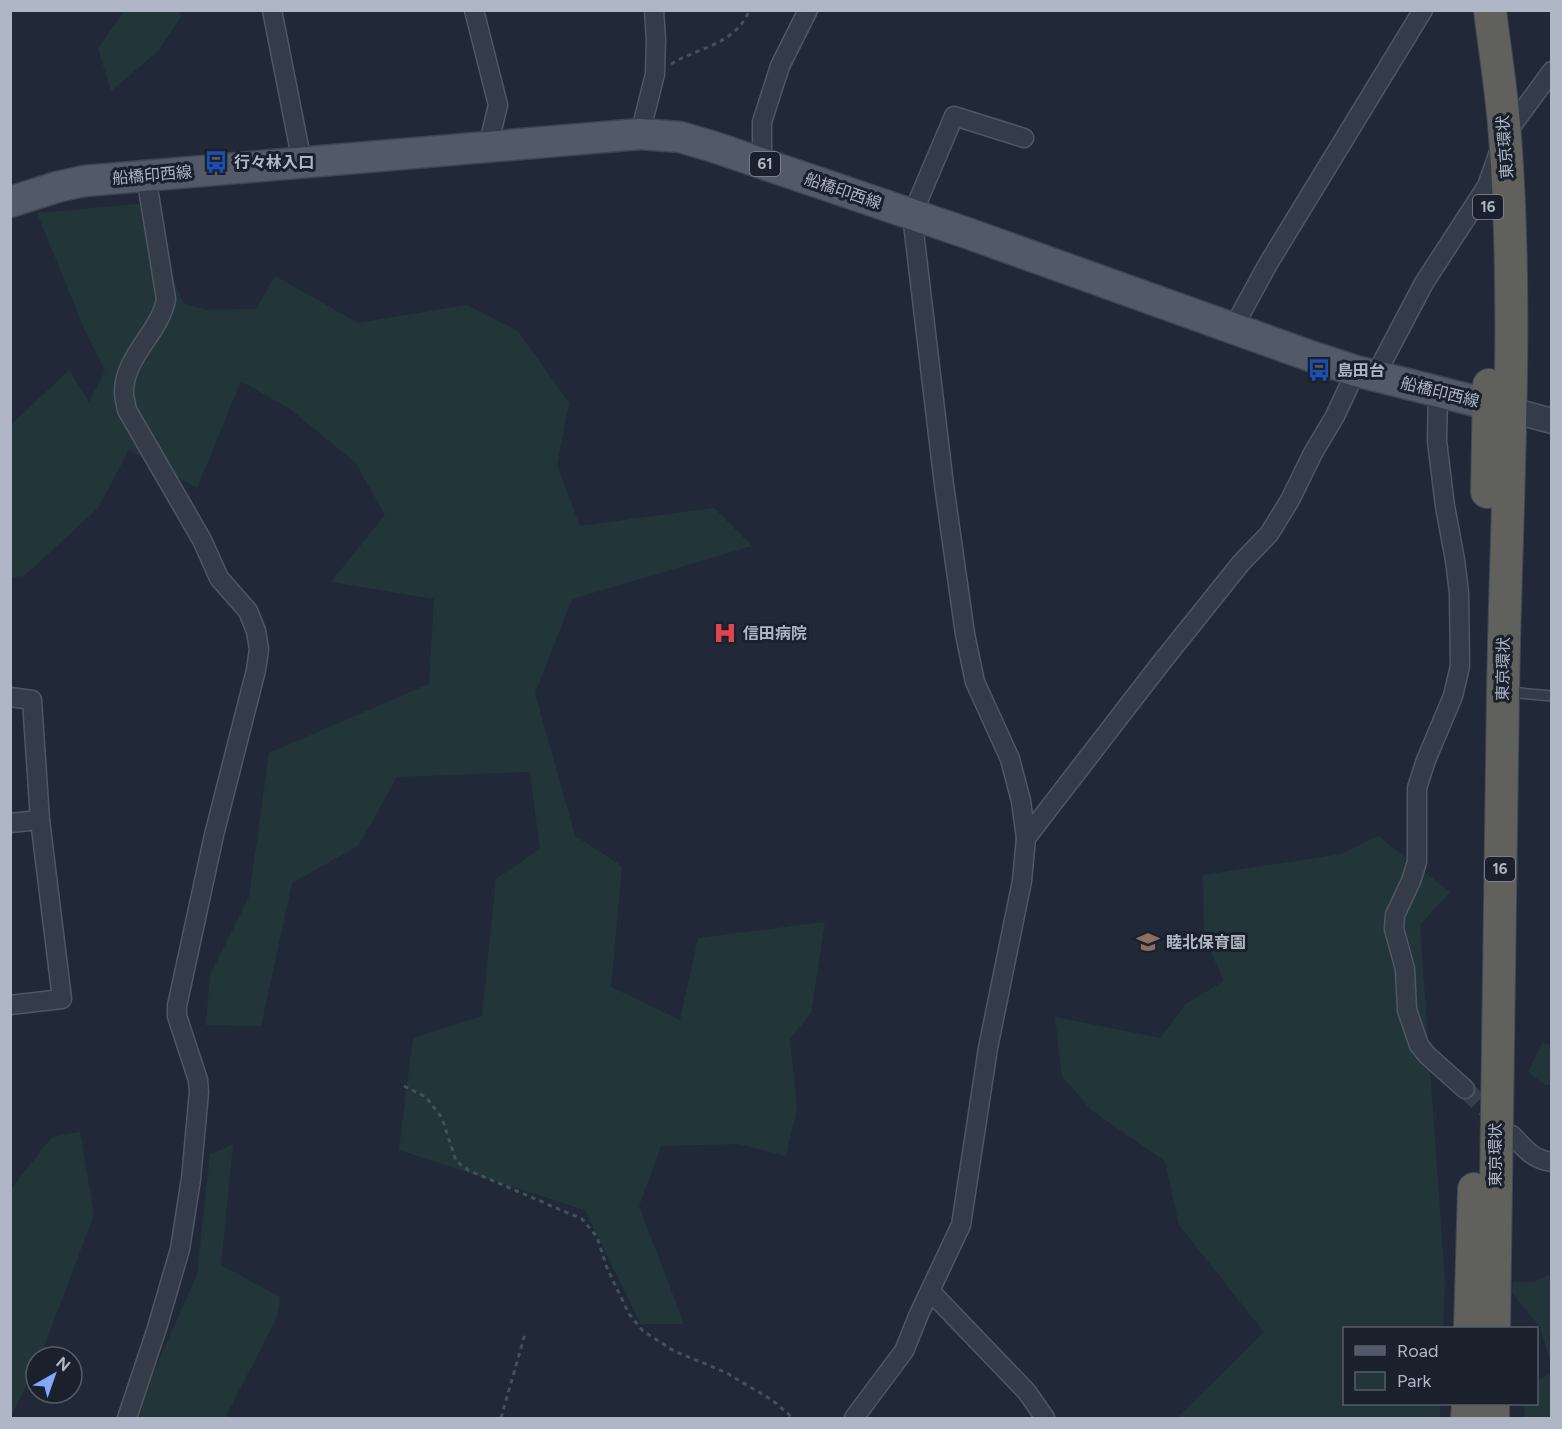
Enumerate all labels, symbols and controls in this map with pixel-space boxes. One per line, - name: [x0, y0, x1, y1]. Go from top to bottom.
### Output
- street label: 東京環状: [1493, 114, 1517, 180]
- bus stop icon: 行々林入口: [203, 149, 229, 175]
- road number: 61: [750, 152, 780, 176]
- place label: 行々林入口: [234, 153, 314, 172]
- street label: 船橋印西線: [111, 162, 193, 188]
- street label: 船橋印西線: [802, 169, 884, 213]
- road number: 16: [1473, 195, 1503, 219]
- bus stop icon: 島田台: [1306, 357, 1332, 383]
- place label: 島田台: [1337, 361, 1385, 380]
- street label: 船橋印西線: [1399, 373, 1481, 411]
- hospital icon: 信田病院: [712, 620, 738, 646]
- place label: 信田病院: [742, 624, 807, 643]
- street label: 東京環状: [1493, 637, 1513, 701]
- road number: 16: [1485, 857, 1515, 881]
- school or university icon: 睦北保育園: [1135, 929, 1161, 955]
- place label: 睦北保育園: [1166, 933, 1246, 952]
- street label: 東京環状: [1486, 1123, 1505, 1187]
- legend: [1343, 1327, 1538, 1405]
- text: Road: [1397, 1340, 1438, 1362]
- north arrow: [24, 1345, 84, 1405]
- text: N: [52, 1353, 74, 1375]
- text: Park: [1397, 1370, 1432, 1392]

